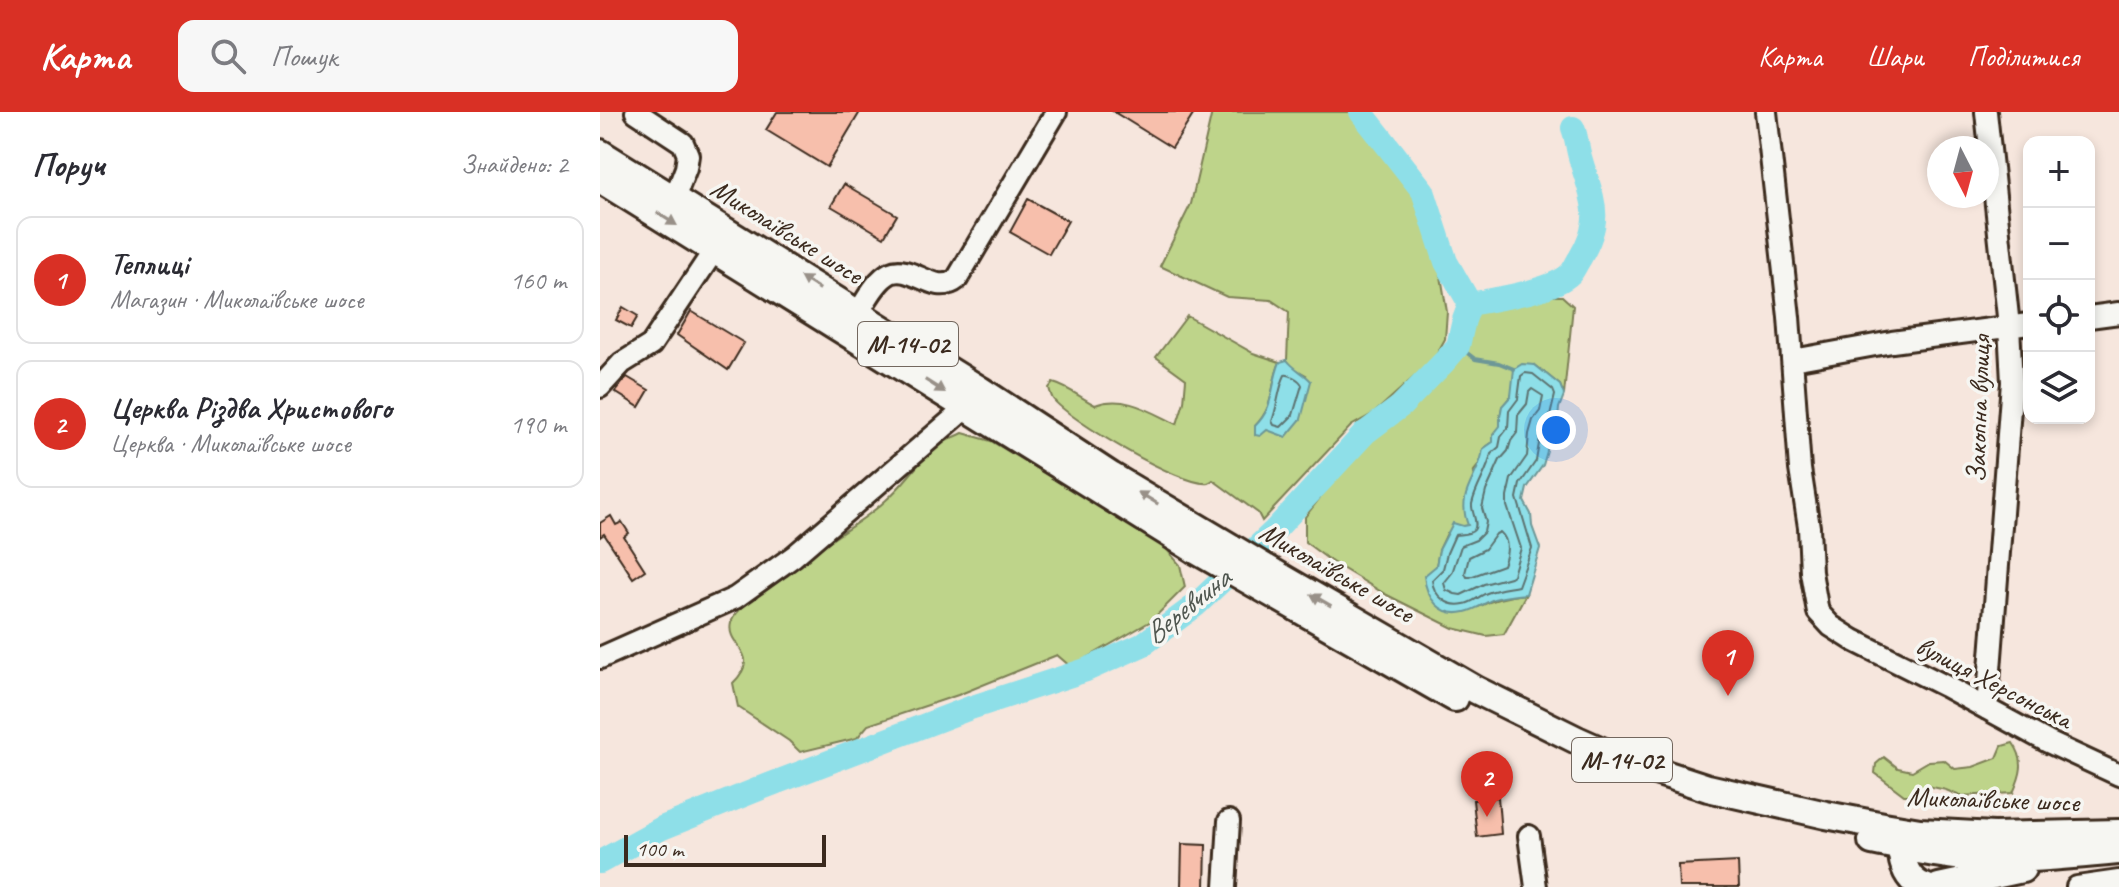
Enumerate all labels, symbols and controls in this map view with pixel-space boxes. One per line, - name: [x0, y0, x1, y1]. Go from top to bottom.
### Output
- search box: [178, 20, 738, 92]
- text: Карта: [40, 33, 130, 80]
- icon: search: [206, 34, 250, 78]
- text: Пошук: [270, 37, 337, 75]
- text: Карта: [1758, 39, 1822, 74]
- text: Шари: [1866, 39, 1924, 74]
- text: Поділитися: [1968, 39, 2079, 74]
- north arrow: [1927, 136, 1999, 208]
- map controls: [2023, 136, 2095, 424]
- button: +: [2023, 136, 2095, 208]
- text: Поруч: [32, 143, 105, 186]
- text: Знайдено: 2: [461, 148, 568, 181]
- street label: Миколаївське шосе: [705, 170, 871, 293]
- button: −: [2023, 208, 2095, 280]
- one-way arrow: [656, 212, 678, 226]
- text: Теплиці: [110, 245, 188, 283]
- text: 1: [54, 264, 66, 297]
- text: 160 m: [510, 264, 566, 297]
- one-way arrow: [799, 277, 821, 291]
- button: locate: [2023, 280, 2095, 352]
- text: Магазин · Миколаївське шосе: [110, 283, 363, 316]
- road number: М-14-02: [858, 322, 958, 366]
- street label: Закопна вулиця: [1958, 332, 1998, 483]
- button: layers: [2023, 352, 2095, 424]
- one-way arrow: [924, 379, 946, 393]
- text: Церква Різдва Христового: [110, 389, 392, 427]
- text: 2: [54, 408, 66, 441]
- text: 190 m: [510, 408, 566, 441]
- your location: [1536, 410, 1576, 450]
- text: Церква · Миколаївське шосе: [110, 427, 351, 460]
- one-way arrow: [1137, 491, 1159, 505]
- street label: Миколаївське шосе: [1254, 514, 1422, 631]
- water label: Веревчина: [1136, 558, 1240, 652]
- one-way arrow: [1310, 593, 1332, 607]
- street label: вулиця Херсонська: [1910, 628, 2080, 737]
- pin: 1: [1702, 630, 1754, 696]
- road number: М-14-02: [1572, 738, 1672, 782]
- pin: 2: [1461, 751, 1513, 817]
- street label: Миколаївське шосе: [1906, 779, 2082, 820]
- scale bar: [624, 831, 826, 867]
- text: 100 m: [636, 835, 683, 863]

